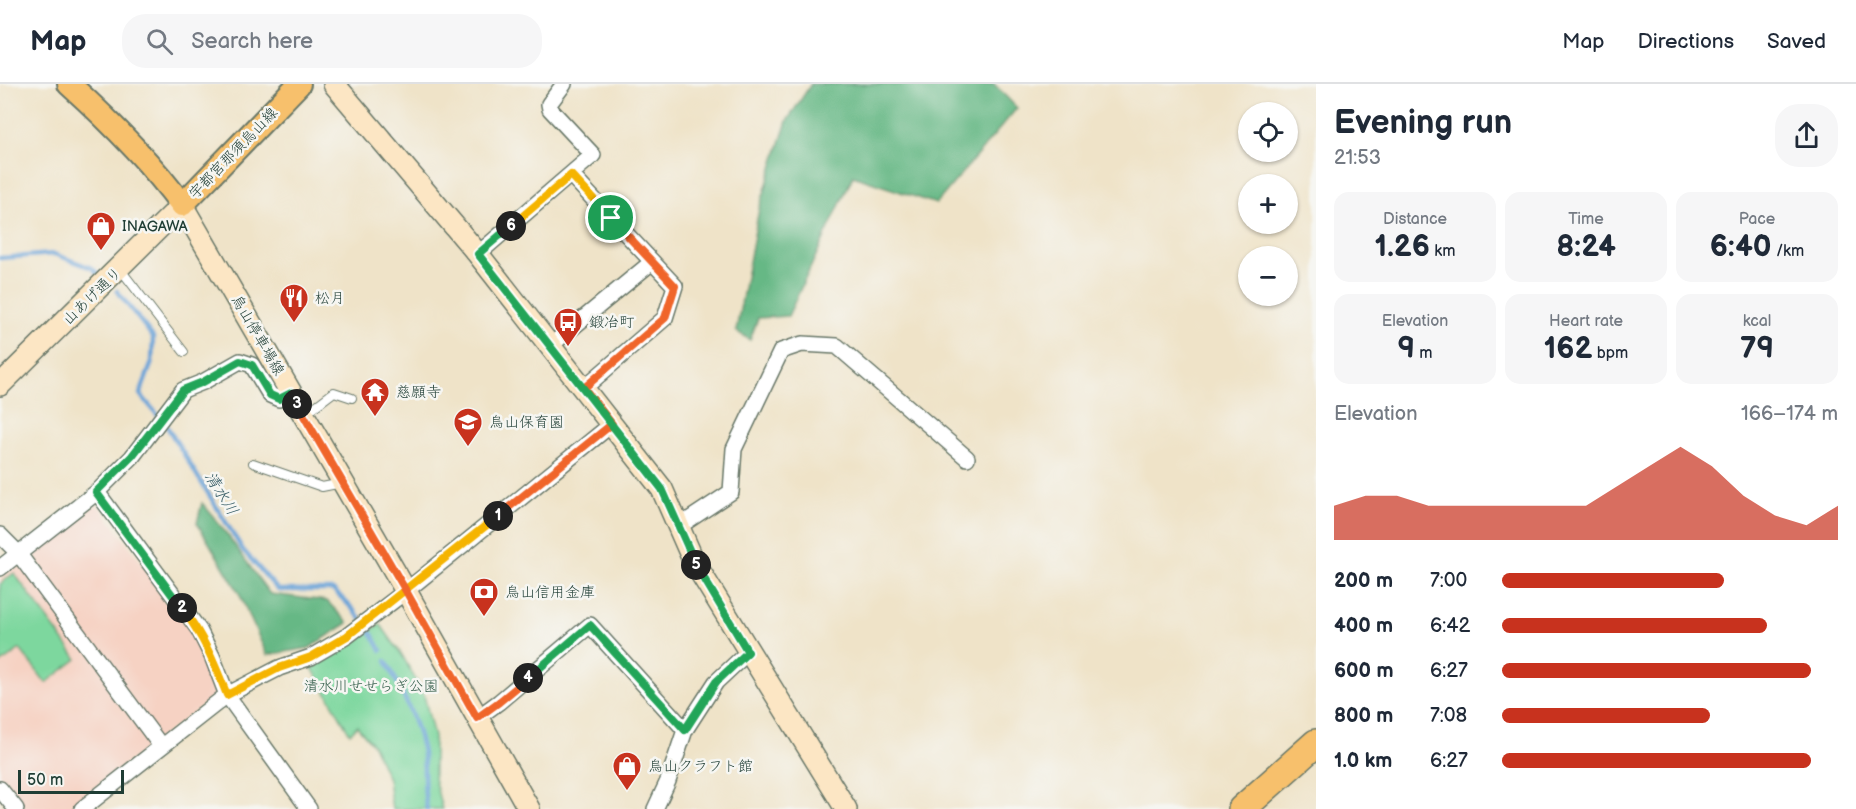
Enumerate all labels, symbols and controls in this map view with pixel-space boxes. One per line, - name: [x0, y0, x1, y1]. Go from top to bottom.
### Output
- search box: [122, 14, 542, 68]
- text: Map: [30, 25, 86, 58]
- icon: search: [143, 25, 176, 58]
- text: Search here: [191, 28, 313, 55]
- text: Map: [1562, 29, 1605, 54]
- text: Directions: [1638, 29, 1734, 54]
- text: Saved: [1767, 29, 1826, 54]
- map controls: [1238, 102, 1298, 306]
- button: locate: [1238, 102, 1298, 162]
- text: Evening run: [1334, 103, 1512, 143]
- street label: 宇都宮那須烏山線: [185, 104, 282, 203]
- button: share: [1775, 104, 1838, 167]
- text: 21:53: [1334, 146, 1381, 170]
- button: +: [1238, 174, 1298, 234]
- pin: [585, 192, 636, 243]
- icon: arrive: [594, 201, 627, 234]
- shop icon: INAGAWA: [85, 210, 117, 252]
- text: Distance: [1383, 210, 1447, 229]
- text: Time: [1568, 210, 1604, 229]
- text: Pace: [1739, 210, 1775, 229]
- pin: 6: [496, 211, 526, 241]
- text: 6: [506, 216, 516, 235]
- place label: INAGAWA: [122, 217, 188, 236]
- text: 1.26: [1375, 229, 1430, 265]
- text: 8:24: [1556, 229, 1616, 265]
- text: 6:40: [1710, 229, 1772, 265]
- text: km: [1430, 242, 1455, 261]
- text: /km: [1772, 242, 1804, 261]
- button: −: [1238, 246, 1298, 306]
- street label: 山あげ通り: [59, 263, 126, 329]
- restaurant icon: 松月: [278, 282, 310, 324]
- place label: 松月: [315, 289, 345, 308]
- street label: 烏山停車場線: [227, 292, 288, 379]
- bus stop icon: 鍛冶町: [552, 306, 584, 348]
- text: Elevation: [1382, 312, 1448, 331]
- text: Heart rate: [1549, 312, 1623, 331]
- text: kcal: [1743, 312, 1771, 331]
- place label: 鍛冶町: [589, 313, 635, 332]
- text: 9: [1397, 331, 1415, 367]
- text: 162: [1544, 331, 1592, 367]
- text: 79: [1740, 331, 1774, 367]
- text: m: [1415, 344, 1433, 363]
- text: bpm: [1592, 344, 1628, 363]
- temple icon: 慈願寺: [359, 376, 391, 418]
- place label: 慈願寺: [396, 383, 441, 402]
- pin: 3: [282, 389, 312, 419]
- text: 3: [292, 394, 302, 413]
- text: Elevation: [1334, 402, 1417, 426]
- text: 166–174 m: [1741, 402, 1838, 426]
- school or university icon: 烏山保育園: [452, 406, 484, 448]
- place label: 烏山保育園: [489, 413, 564, 432]
- water label: 清水川: [200, 468, 242, 519]
- pin: 1: [483, 501, 513, 531]
- text: 1: [495, 506, 501, 525]
- pin: 5: [681, 550, 711, 580]
- text: 5: [691, 555, 701, 574]
- text: 200 m: [1334, 569, 1393, 593]
- text: 7:00: [1430, 569, 1467, 593]
- bank icon: 烏山信用金庫: [468, 576, 500, 618]
- place label: 烏山信用金庫: [505, 583, 595, 602]
- pin: 2: [167, 593, 197, 623]
- text: 2: [177, 598, 187, 617]
- text: 400 m: [1334, 614, 1393, 638]
- text: 6:42: [1430, 614, 1470, 638]
- text: 600 m: [1334, 659, 1394, 683]
- text: 6:27: [1430, 659, 1468, 683]
- pin: 4: [513, 663, 543, 693]
- text: 4: [523, 668, 533, 687]
- park label: 清水川せせらぎ公園: [303, 677, 439, 696]
- text: 800 m: [1334, 704, 1393, 728]
- text: 7:08: [1430, 704, 1467, 728]
- text: 1.0 km: [1334, 749, 1392, 773]
- text: 6:27: [1430, 749, 1468, 773]
- shop icon: 烏山クラフト館: [611, 750, 643, 792]
- place label: 烏山クラフト館: [648, 757, 753, 776]
- scale bar: [18, 767, 124, 794]
- text: 50 m: [27, 771, 63, 790]

